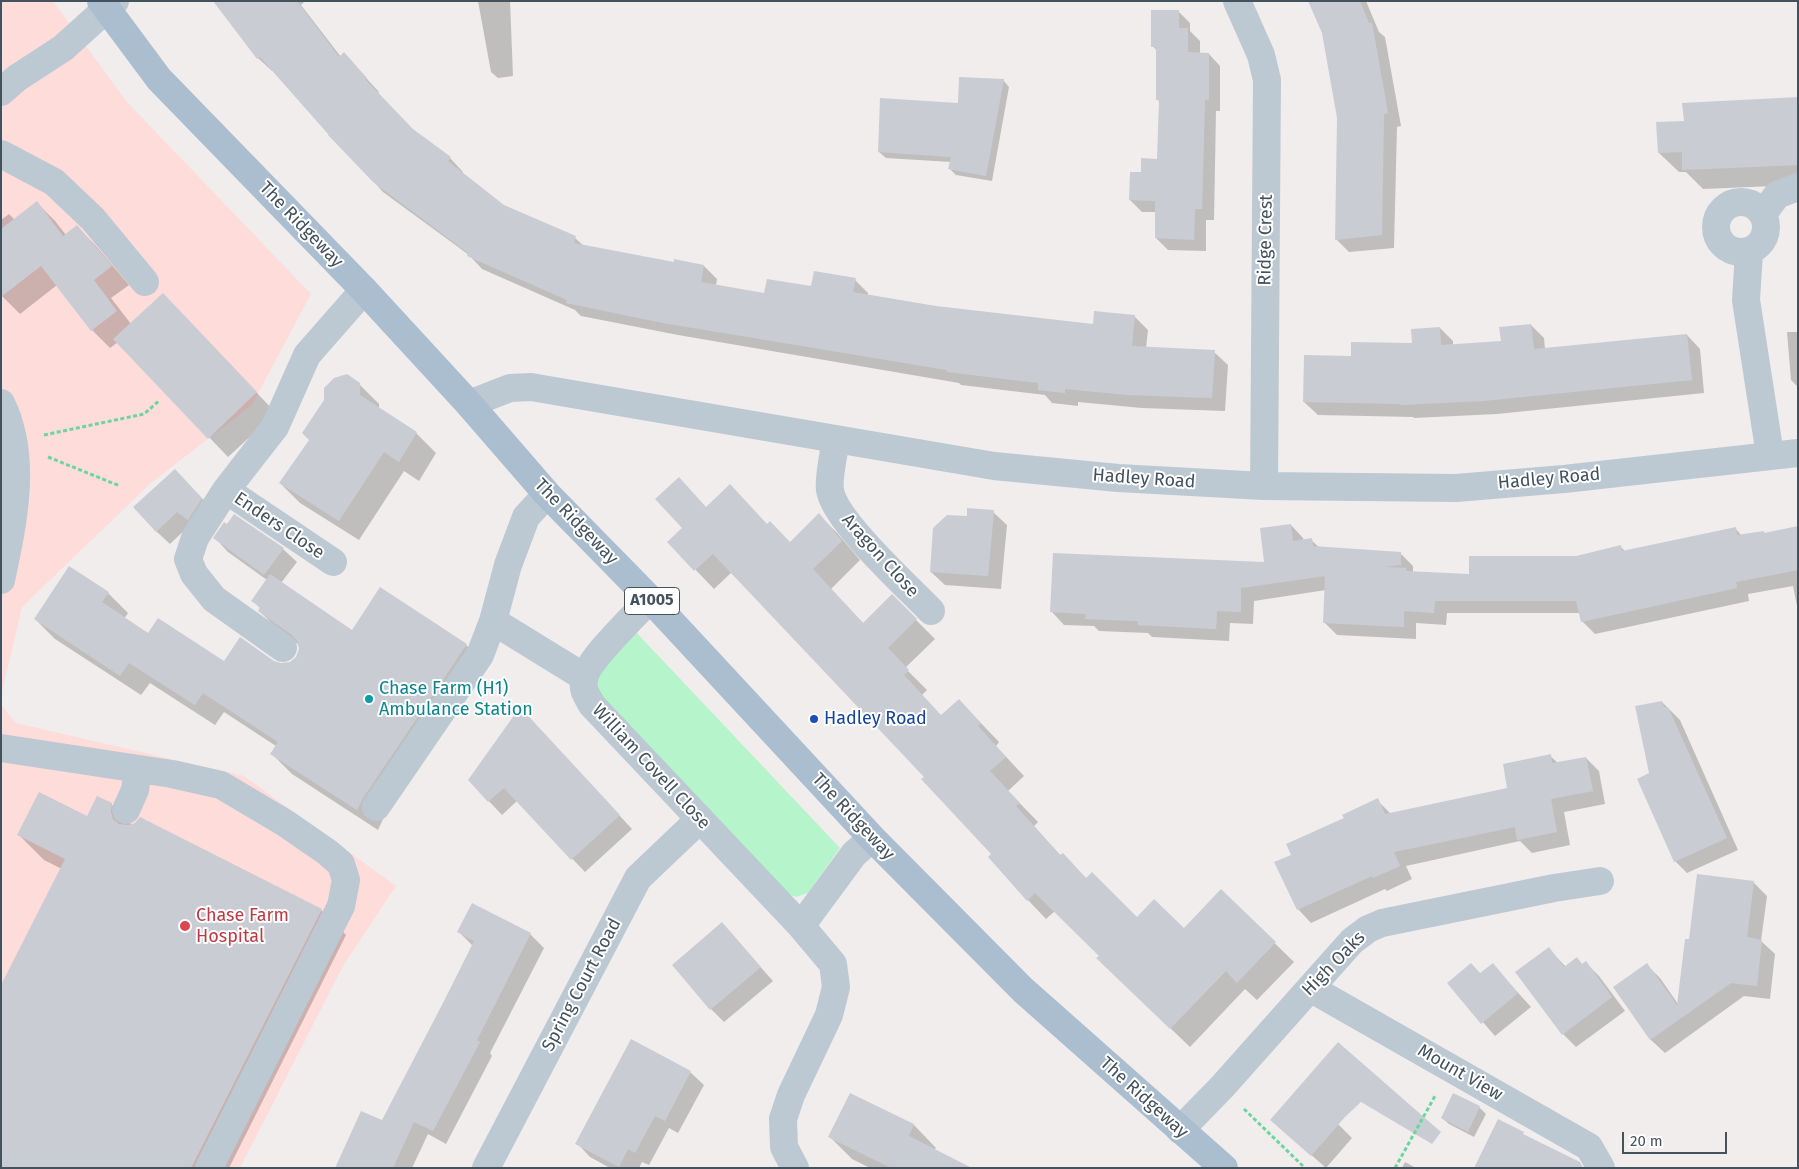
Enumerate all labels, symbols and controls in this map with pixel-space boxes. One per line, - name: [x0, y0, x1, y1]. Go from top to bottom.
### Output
- street label: The Ridgeway: [255, 178, 347, 272]
- street label: Ridge Crest: [1254, 194, 1278, 286]
- street label: Hadley Road: [1497, 464, 1601, 494]
- street label: Hadley Road: [1092, 465, 1196, 493]
- street label: The Ridgeway: [530, 475, 622, 569]
- street label: Enders Close: [230, 488, 328, 564]
- street label: Aragon Close: [837, 510, 923, 602]
- road number: A1005: [624, 588, 680, 614]
- place label: Chase Farm (H1) Ambulance Station: [379, 678, 533, 721]
- marker: Chase Farm (H1) Ambulance Station: [363, 693, 375, 705]
- street label: William Covell Close: [587, 700, 715, 834]
- place label: Hadley Road: [824, 708, 927, 730]
- marker: Hadley Road: [808, 713, 820, 725]
- street label: The Ridgeway: [807, 769, 899, 865]
- place label: Chase Farm Hospital: [196, 905, 289, 948]
- street label: Spring Court Road: [538, 915, 626, 1055]
- marker: Chase Farm Hospital: [178, 919, 192, 933]
- street label: High Oaks: [1298, 927, 1370, 1001]
- street label: Mount View: [1414, 1040, 1506, 1106]
- street label: The Ridgeway: [1095, 1053, 1193, 1143]
- scale bar: [1624, 1122, 1729, 1154]
- text: 20 m: [1630, 1132, 1663, 1150]

